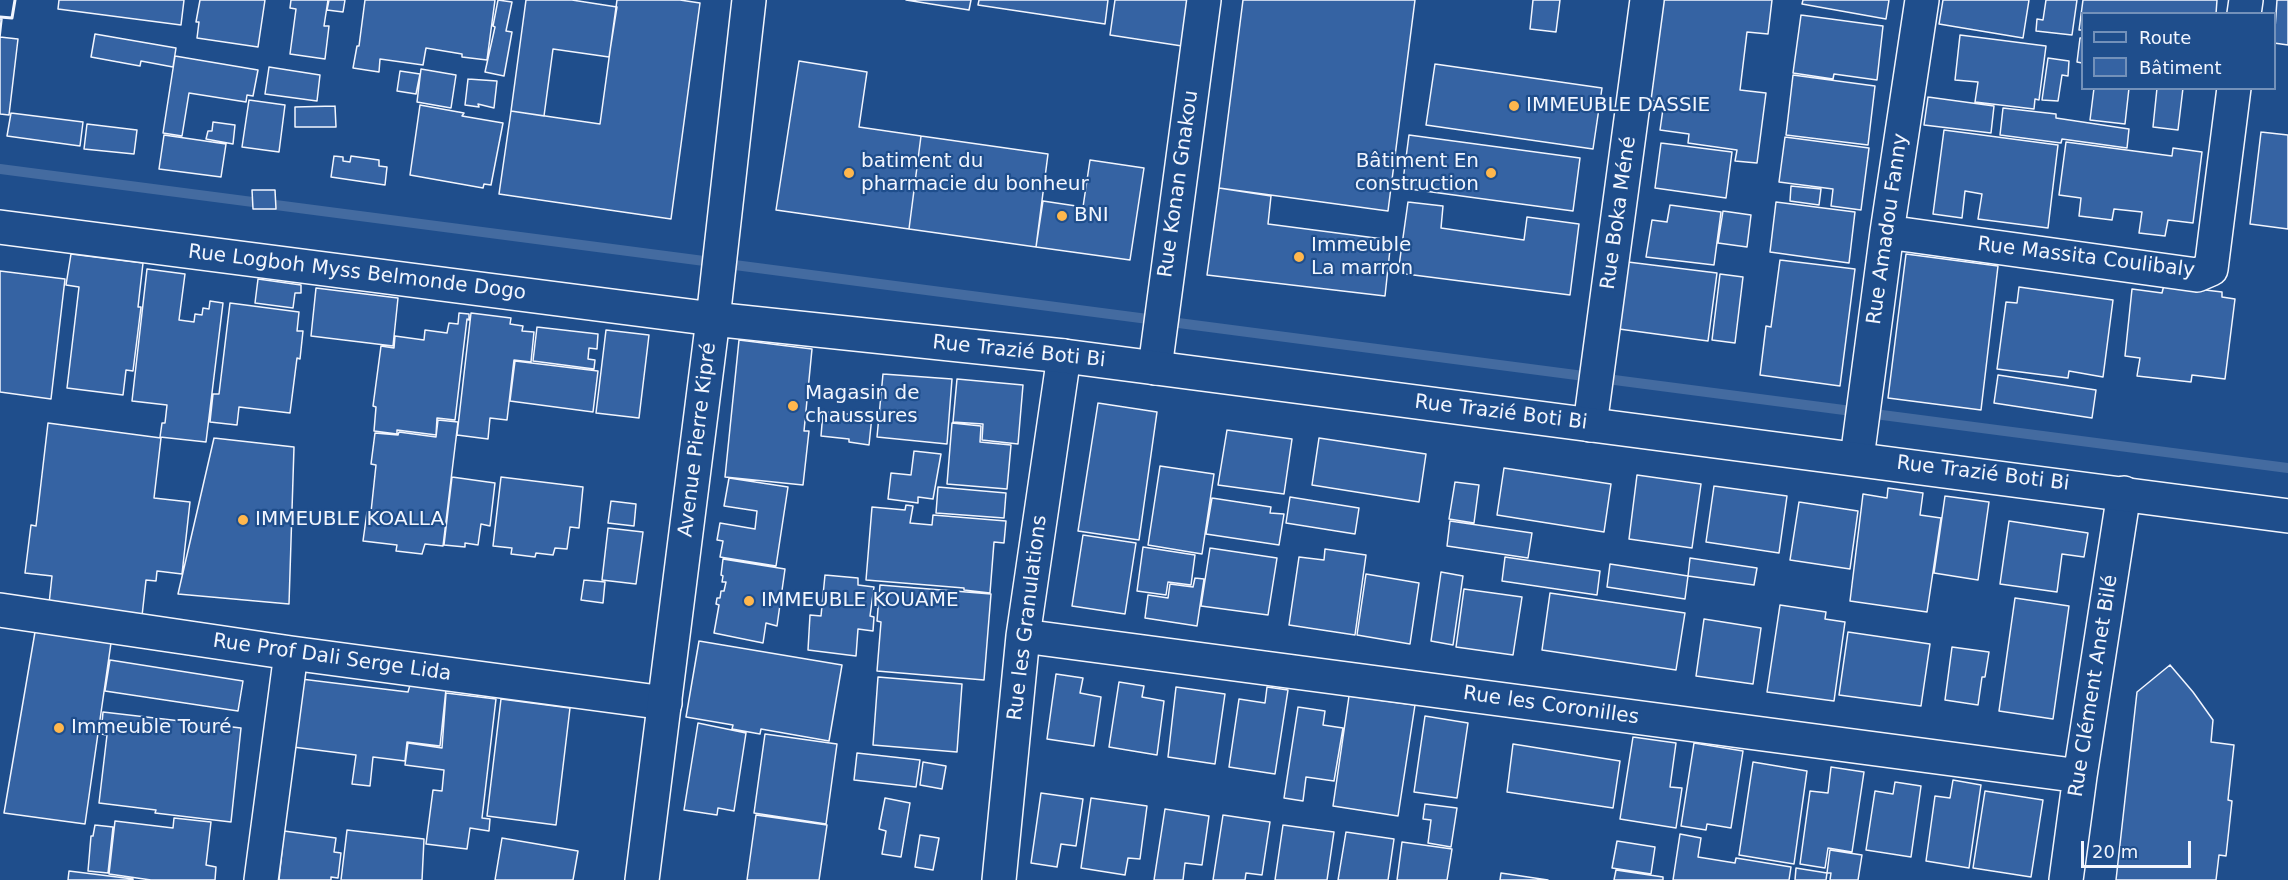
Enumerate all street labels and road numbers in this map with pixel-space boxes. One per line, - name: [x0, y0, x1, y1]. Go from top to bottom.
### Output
- street label: Rue Konan Gnakou: [1154, 89, 1204, 279]
- street label: Rue Amadou Fanny: [1863, 132, 1913, 326]
- street label: Rue Boka Méné: [1596, 135, 1642, 291]
- street label: Rue Massita Coulibaly: [1976, 233, 2196, 283]
- street label: Rue Logboh Myss Belmonde Dogo: [187, 240, 527, 306]
- street label: Rue Trazié Boti Bi: [931, 331, 1107, 373]
- street label: Avenue Pierre Kipré: [674, 341, 722, 539]
- street label: Rue Trazié Boti Bi: [1413, 390, 1589, 436]
- street label: Rue Trazié Boti Bi: [1895, 451, 2071, 497]
- street label: Rue les Granulations: [1003, 514, 1053, 722]
- street label: Rue Clément Anet Bilé: [2065, 573, 2123, 799]
- street label: Rue Prof Dali Serge Lida: [211, 629, 453, 687]
- street label: Rue les Coronilles: [1462, 682, 1640, 730]

